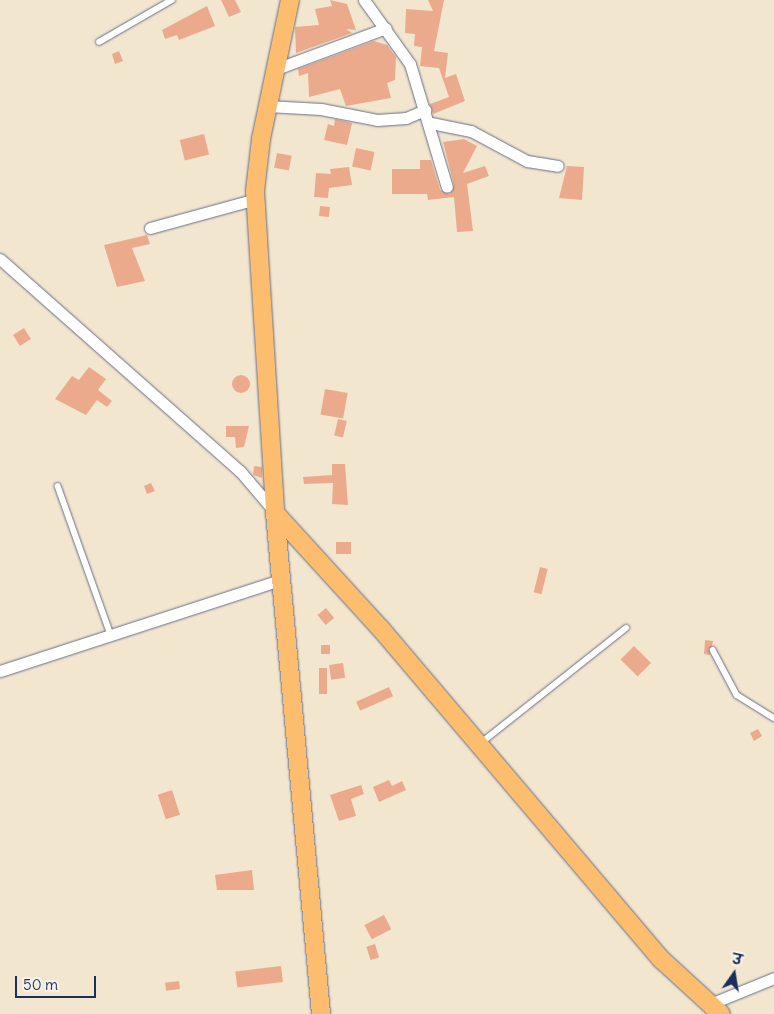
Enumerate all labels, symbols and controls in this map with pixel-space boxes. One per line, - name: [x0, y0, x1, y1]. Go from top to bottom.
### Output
- north arrow: [709, 949, 759, 999]
- text: उ: [731, 950, 744, 969]
- scale bar: [18, 966, 99, 998]
- text: 50 m: [23, 975, 58, 994]

